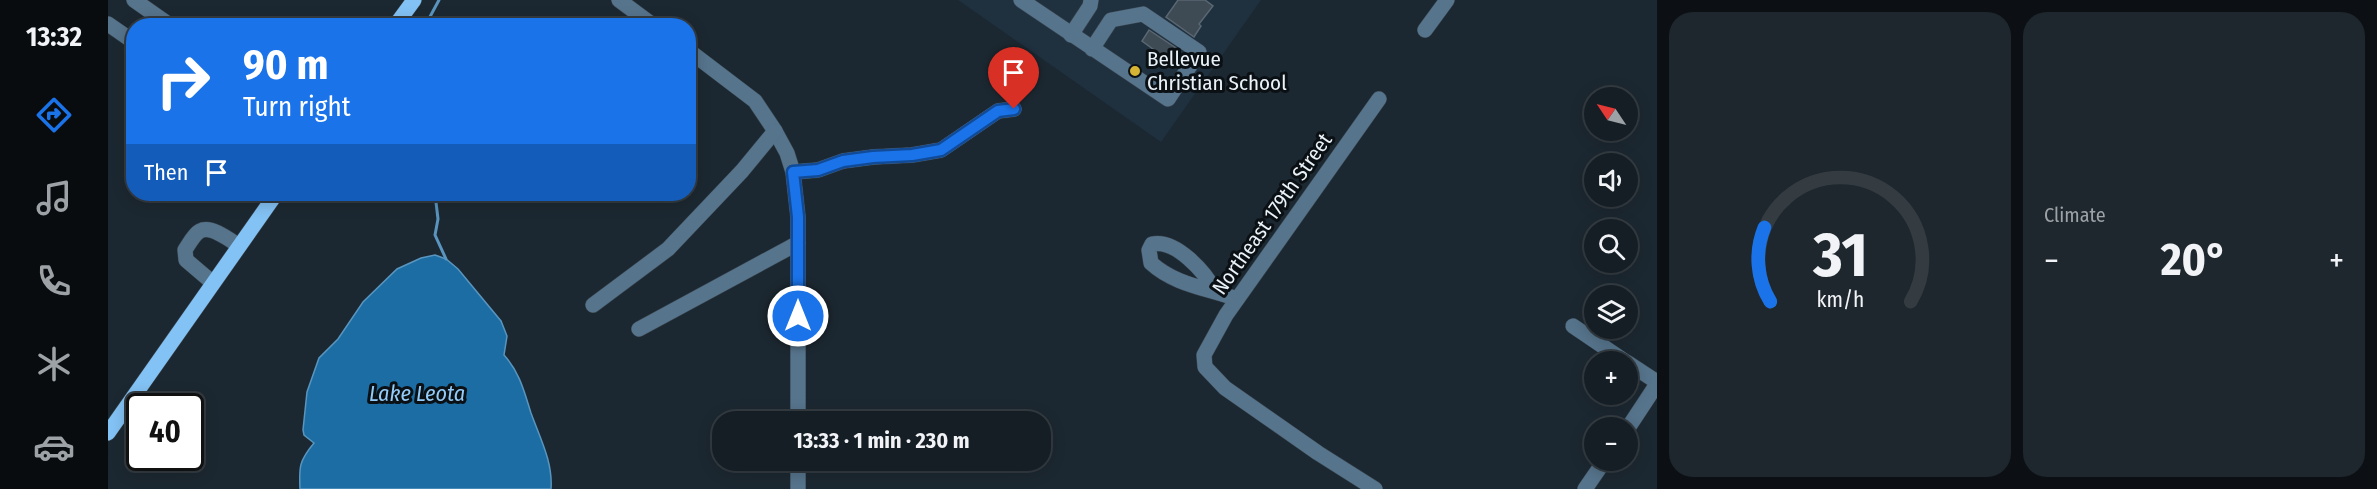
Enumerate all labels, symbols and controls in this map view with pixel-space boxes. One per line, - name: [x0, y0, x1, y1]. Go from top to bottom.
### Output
- text: 13:32: [26, 21, 82, 53]
- text: 90 m: [243, 40, 328, 90]
- icon: right: [144, 42, 222, 120]
- place label: Bellevue Christian School: [1147, 46, 1287, 96]
- pin: [988, 47, 1039, 109]
- icon: arrive: [997, 56, 1030, 89]
- marker: Bellevue Christian School: [1128, 64, 1142, 78]
- north arrow: [1584, 87, 1638, 141]
- map controls: [1584, 87, 1638, 471]
- text: Turn right: [243, 91, 351, 123]
- icon: directions: [33, 94, 75, 136]
- street label: Northeast 179th Street: [1207, 128, 1338, 300]
- button: sound: [1584, 153, 1638, 207]
- icon: arrive: [200, 156, 233, 189]
- text: Then: [144, 159, 188, 186]
- icon: music: [33, 177, 75, 219]
- text: Climate: [2044, 203, 2106, 227]
- text: 31: [1812, 218, 1867, 293]
- button: search: [1584, 219, 1638, 273]
- text: 20°: [2161, 233, 2227, 287]
- text: −: [2044, 241, 2059, 281]
- text: +: [2329, 241, 2344, 281]
- icon: phone: [33, 260, 75, 302]
- position arrow: [766, 284, 830, 348]
- button: layers: [1584, 285, 1638, 339]
- text: km/h: [1816, 287, 1864, 313]
- icon: climate: [33, 343, 75, 385]
- button: +: [1584, 351, 1638, 405]
- water label: Lake Leota: [369, 380, 465, 407]
- speed limit sign: 40: [126, 393, 204, 471]
- button: −: [1584, 417, 1638, 471]
- icon: car: [33, 426, 75, 468]
- text: 13:33 · 1 min · 230 m: [793, 427, 970, 454]

